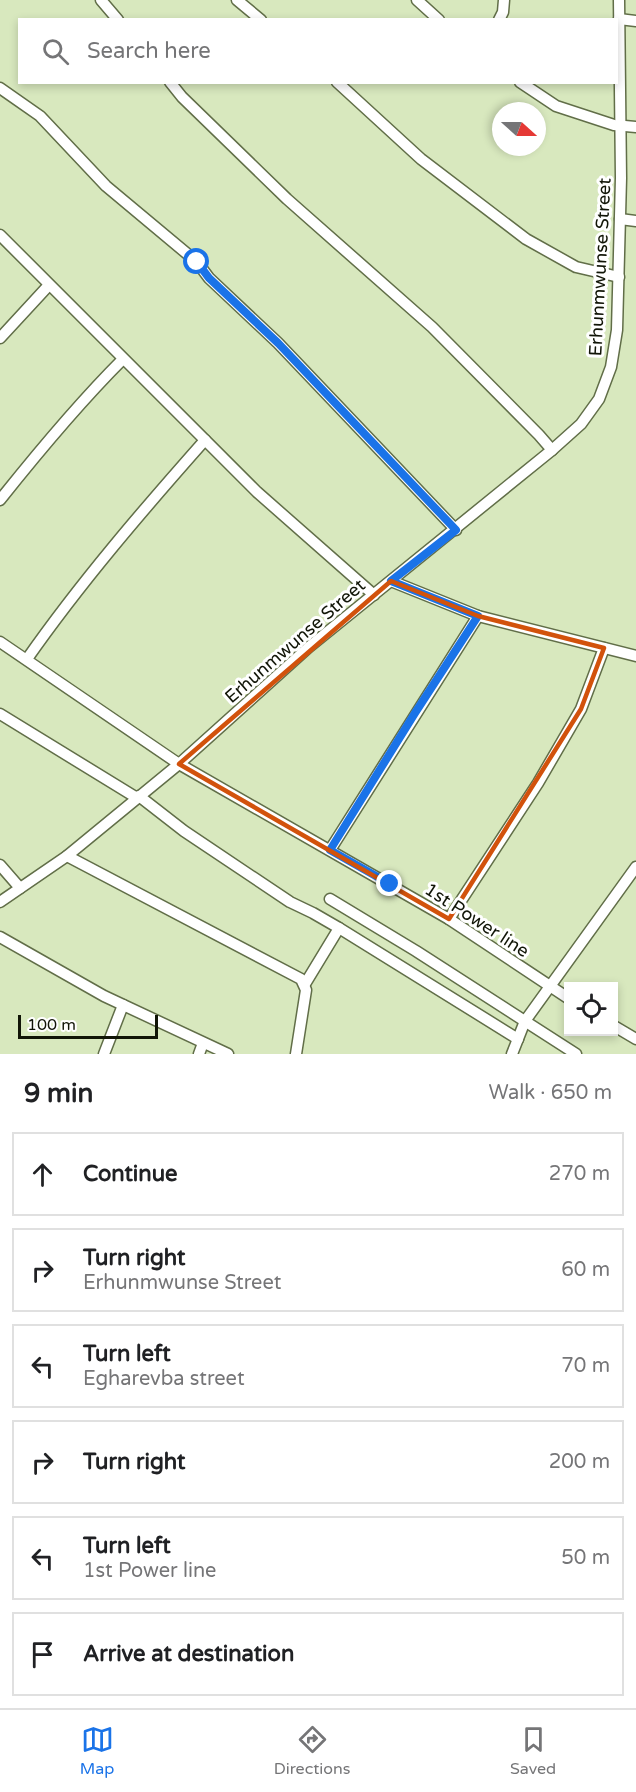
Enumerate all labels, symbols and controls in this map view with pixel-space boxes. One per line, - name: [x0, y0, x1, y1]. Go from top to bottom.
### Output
- search box: [18, 18, 618, 84]
- icon: search: [39, 35, 72, 68]
- text: Search here: [87, 38, 211, 64]
- north arrow: [492, 102, 546, 156]
- street label: Erhunmwunse Street: [584, 177, 616, 357]
- route start: [183, 248, 209, 274]
- street label: Erhunmwunse Street: [220, 574, 370, 708]
- route end: [376, 870, 402, 896]
- street label: 1st Power line: [421, 878, 533, 962]
- map controls: [564, 982, 618, 1036]
- button: locate: [564, 982, 618, 1036]
- scale bar: [18, 1012, 158, 1040]
- text: 100 m: [27, 1015, 76, 1035]
- text: 9 min: [24, 1078, 93, 1109]
- text: Walk · 650 m: [489, 1081, 612, 1105]
- icon: ahead: [26, 1158, 59, 1191]
- text: Continue: [83, 1161, 178, 1187]
- text: 270 m: [549, 1162, 610, 1186]
- text: Turn right: [83, 1245, 185, 1271]
- icon: right: [26, 1254, 59, 1287]
- text: 60 m: [561, 1258, 610, 1282]
- text: Erhunmwunse Street: [83, 1271, 281, 1295]
- text: Turn left: [83, 1341, 171, 1367]
- icon: left: [26, 1350, 59, 1383]
- text: 70 m: [561, 1354, 610, 1378]
- text: Egharevba street: [83, 1367, 245, 1391]
- icon: right: [26, 1446, 59, 1479]
- text: Turn right: [83, 1449, 185, 1475]
- text: 200 m: [549, 1450, 610, 1474]
- text: Turn left: [83, 1533, 171, 1559]
- icon: left: [26, 1542, 59, 1575]
- text: 50 m: [561, 1546, 610, 1570]
- text: 1st Power line: [83, 1559, 216, 1583]
- icon: arrive: [26, 1638, 59, 1671]
- text: Arrive at destination: [83, 1641, 294, 1667]
- tab: Map: [80, 1723, 114, 1779]
- tab: Directions: [274, 1723, 350, 1779]
- tab: Saved: [510, 1723, 556, 1779]

